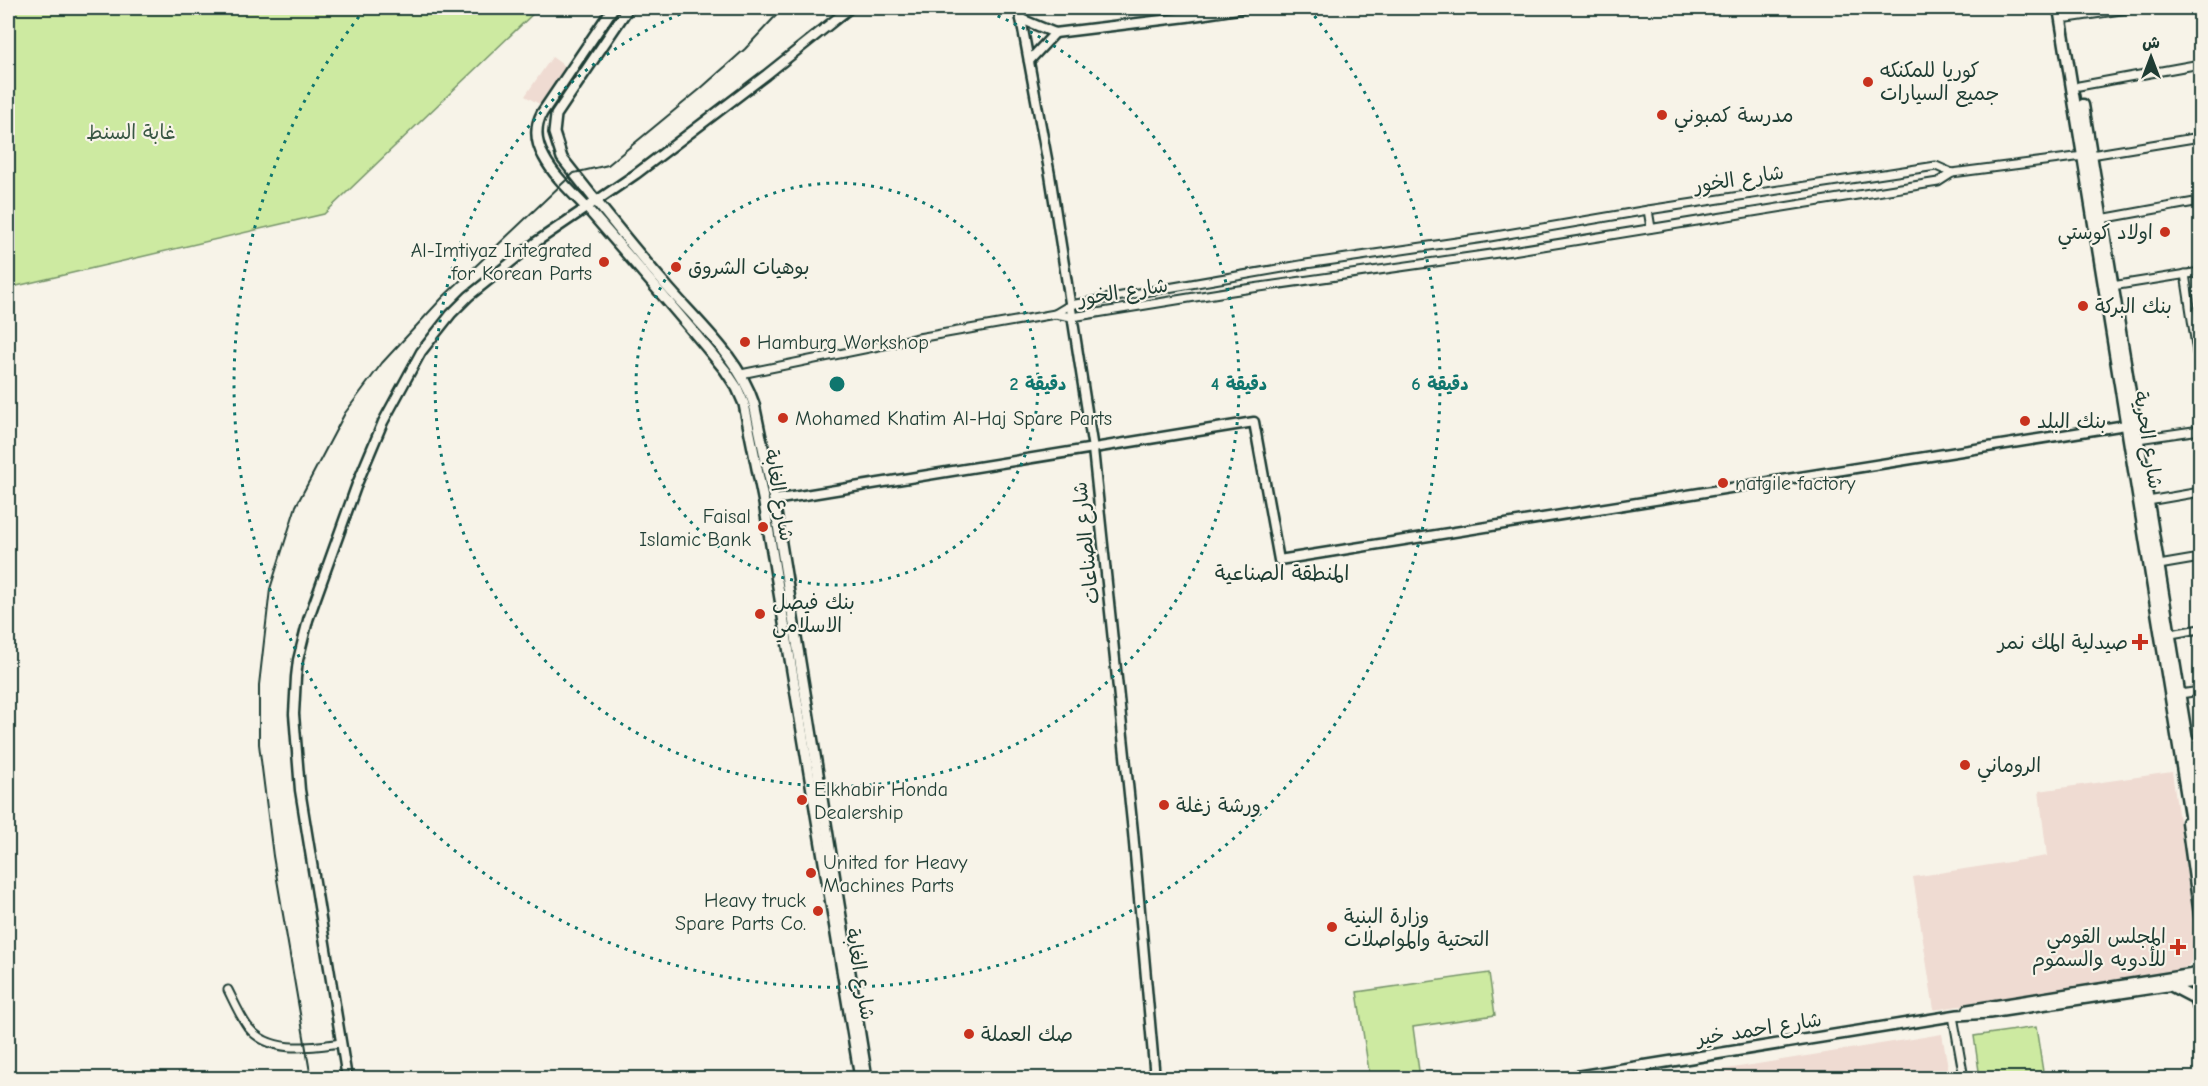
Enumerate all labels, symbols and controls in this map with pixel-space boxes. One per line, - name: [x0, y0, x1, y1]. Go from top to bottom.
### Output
- north arrow: [2121, 27, 2181, 87]
- text: ش: [2142, 34, 2160, 52]
- place label: كوريا للمكنكه جميع السيارات: [1880, 59, 2000, 108]
- marker: كوريا للمكنكه جميع السيارات: [1861, 75, 1875, 89]
- place label: مدرسة كمبوني: [1674, 104, 1794, 133]
- marker: مدرسة كمبوني: [1655, 108, 1669, 122]
- park label: غابة السنط: [86, 121, 176, 144]
- street label: شارع الخور: [1690, 161, 1786, 200]
- place label: اولاد كوستي: [2057, 221, 2153, 250]
- marker: اولاد كوستي: [2158, 225, 2172, 239]
- place label: Al-Imtiyaz Integrated for Korean Parts: [411, 239, 592, 285]
- marker: Al-Imtiyaz Integrated for Korean Parts: [597, 255, 611, 269]
- place label: بوهيات الشروق: [688, 256, 809, 279]
- marker: بوهيات الشروق: [669, 260, 683, 274]
- street label: شارع الخور: [1074, 274, 1170, 313]
- place label: بنك البركة: [2095, 295, 2172, 318]
- marker: بنك البركة: [2076, 299, 2090, 313]
- place label: Hamburg Workshop: [757, 331, 929, 354]
- marker: Hamburg Workshop: [738, 335, 752, 349]
- centre of rings: [827, 374, 847, 394]
- text: 2 دقيقة: [1010, 374, 1066, 395]
- text: 4 دقيقة: [1211, 374, 1267, 395]
- text: 6 دقيقة: [1411, 374, 1469, 395]
- street label: شارع الحرية: [2127, 389, 2167, 491]
- place label: Mohamed Khatim Al-Haj Spare Parts: [795, 407, 1112, 430]
- place label: بنك البلد: [2037, 410, 2106, 433]
- marker: Mohamed Khatim Al-Haj Spare Parts: [776, 411, 790, 425]
- marker: بنك البلد: [2018, 414, 2032, 428]
- street label: شارع الغابة: [758, 447, 798, 543]
- place label: natgile factory: [1735, 472, 1856, 495]
- marker: natgile factory: [1716, 476, 1730, 490]
- street label: شارع الصناعات: [1068, 480, 1106, 605]
- place label: Faisal Islamic Bank: [639, 505, 751, 551]
- marker: Faisal Islamic Bank: [756, 520, 770, 534]
- district label: المنطقة الصناعية: [1215, 561, 1349, 585]
- place label: بنك فيصل الاسلامي: [772, 591, 855, 643]
- marker: بنك فيصل الاسلامي: [753, 607, 767, 621]
- place label: صيدلية المك نمر: [1996, 631, 2128, 654]
- marker: صيدلية المك نمر: [2133, 635, 2147, 649]
- place label: الروماني: [1977, 754, 2041, 783]
- marker: الروماني: [1958, 758, 1972, 772]
- place label: Elkhabir Honda Dealership: [814, 778, 948, 824]
- marker: Elkhabir Honda Dealership: [795, 793, 809, 807]
- place label: ورشة زغلة: [1176, 794, 1261, 817]
- marker: ورشة زغلة: [1157, 798, 1171, 812]
- place label: United for Heavy Machines Parts: [823, 851, 967, 897]
- marker: United for Heavy Machines Parts: [804, 866, 818, 880]
- place label: Heavy truck Spare Parts Co.: [675, 889, 806, 935]
- marker: Heavy truck Spare Parts Co.: [811, 904, 825, 918]
- place label: وزارة البنية التحتية والمواصلات: [1344, 905, 1489, 952]
- marker: وزارة البنية التحتية والمواصلات: [1325, 920, 1339, 934]
- place label: المجلس القومي للأدويه والسموم: [2032, 925, 2166, 975]
- street label: شارع الغابة: [839, 926, 879, 1022]
- marker: المجلس القومي للأدويه والسموم: [2171, 940, 2185, 954]
- street label: شارع احمد خير: [1693, 1008, 1824, 1053]
- place label: صك العملة: [981, 1023, 1073, 1046]
- marker: صك العملة: [962, 1027, 976, 1041]

